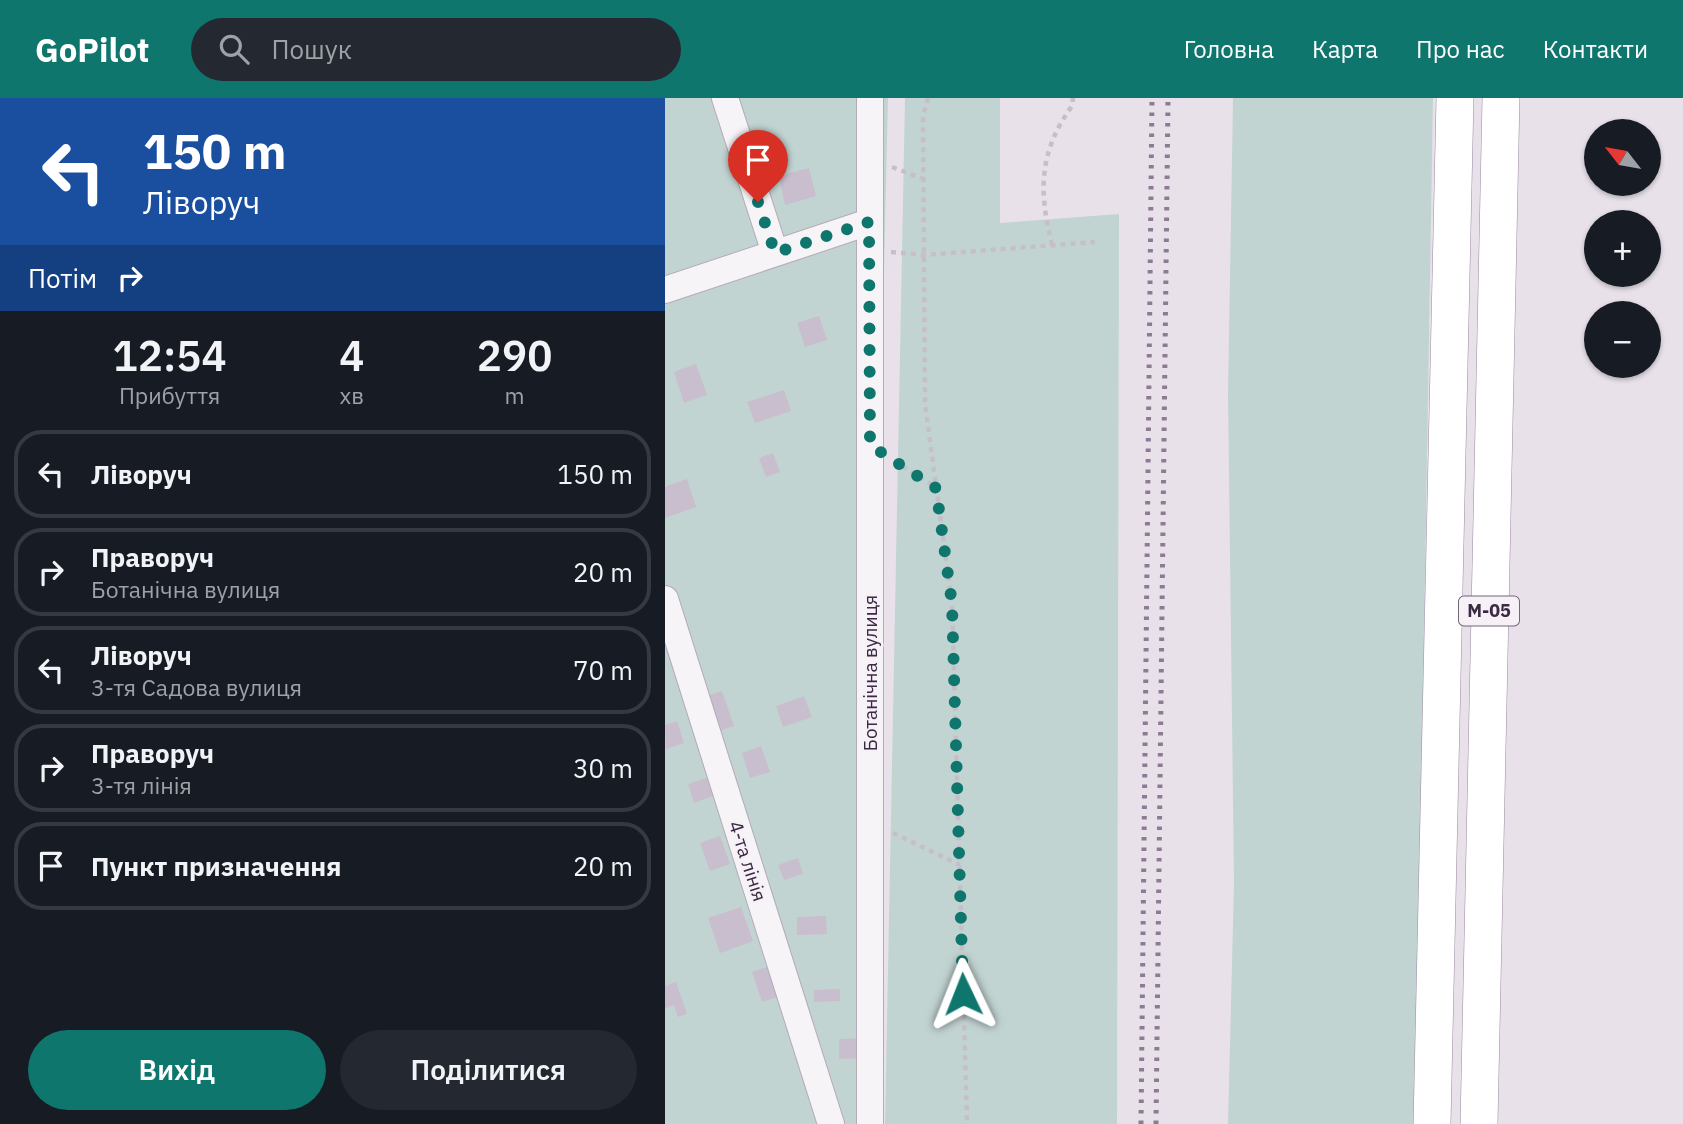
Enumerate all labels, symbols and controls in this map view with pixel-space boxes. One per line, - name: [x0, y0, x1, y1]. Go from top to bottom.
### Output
- search box: [191, 18, 681, 81]
- text: GoPilot: [35, 28, 149, 71]
- icon: search: [215, 30, 253, 68]
- text: Пошук: [271, 32, 352, 66]
- text: Головна: [1184, 33, 1274, 65]
- text: Карта: [1312, 33, 1378, 65]
- text: Про нас: [1416, 33, 1505, 65]
- text: Контакти: [1543, 33, 1648, 65]
- text: 150 m: [143, 119, 287, 182]
- north arrow: [1584, 119, 1661, 196]
- map controls: [1584, 119, 1661, 378]
- icon: left: [28, 126, 119, 217]
- pin: [728, 130, 788, 202]
- icon: arrive: [739, 141, 777, 179]
- text: Ліворуч: [143, 181, 260, 223]
- button: +: [1584, 210, 1661, 287]
- icon: right: [111, 259, 149, 297]
- text: Потім: [28, 261, 97, 295]
- button: −: [1584, 301, 1661, 378]
- text: 12:54: [112, 328, 227, 383]
- text: 4: [339, 328, 364, 383]
- text: 290: [477, 328, 552, 383]
- text: Прибуття: [119, 380, 220, 410]
- text: хв: [340, 380, 364, 410]
- text: m: [505, 380, 525, 410]
- icon: left: [32, 455, 70, 493]
- text: Ліворуч: [91, 457, 192, 491]
- text: 150 m: [557, 457, 633, 491]
- text: Праворуч: [91, 540, 214, 574]
- icon: right: [32, 553, 70, 591]
- text: 20 m: [573, 555, 633, 589]
- text: Ботанічна вулиця: [91, 574, 280, 604]
- street label: Ботанічна вулиця: [858, 595, 882, 751]
- road number: М-05: [1459, 597, 1519, 626]
- text: Ліворуч: [91, 638, 192, 672]
- icon: left: [32, 651, 70, 689]
- text: 70 m: [573, 653, 633, 687]
- text: 3-тя Садова вулиця: [91, 672, 302, 702]
- text: Праворуч: [91, 736, 214, 770]
- icon: right: [32, 749, 70, 787]
- text: 30 m: [573, 751, 633, 785]
- text: 3-тя лінія: [91, 770, 192, 800]
- street label: 4-та лінія: [724, 818, 772, 904]
- icon: arrive: [32, 847, 70, 885]
- text: Пункт призначення: [91, 849, 341, 883]
- text: 20 m: [573, 849, 633, 883]
- position arrow: [926, 957, 1000, 1031]
- button: Вихід: [28, 1030, 326, 1110]
- button: Поділитися: [340, 1030, 637, 1110]

